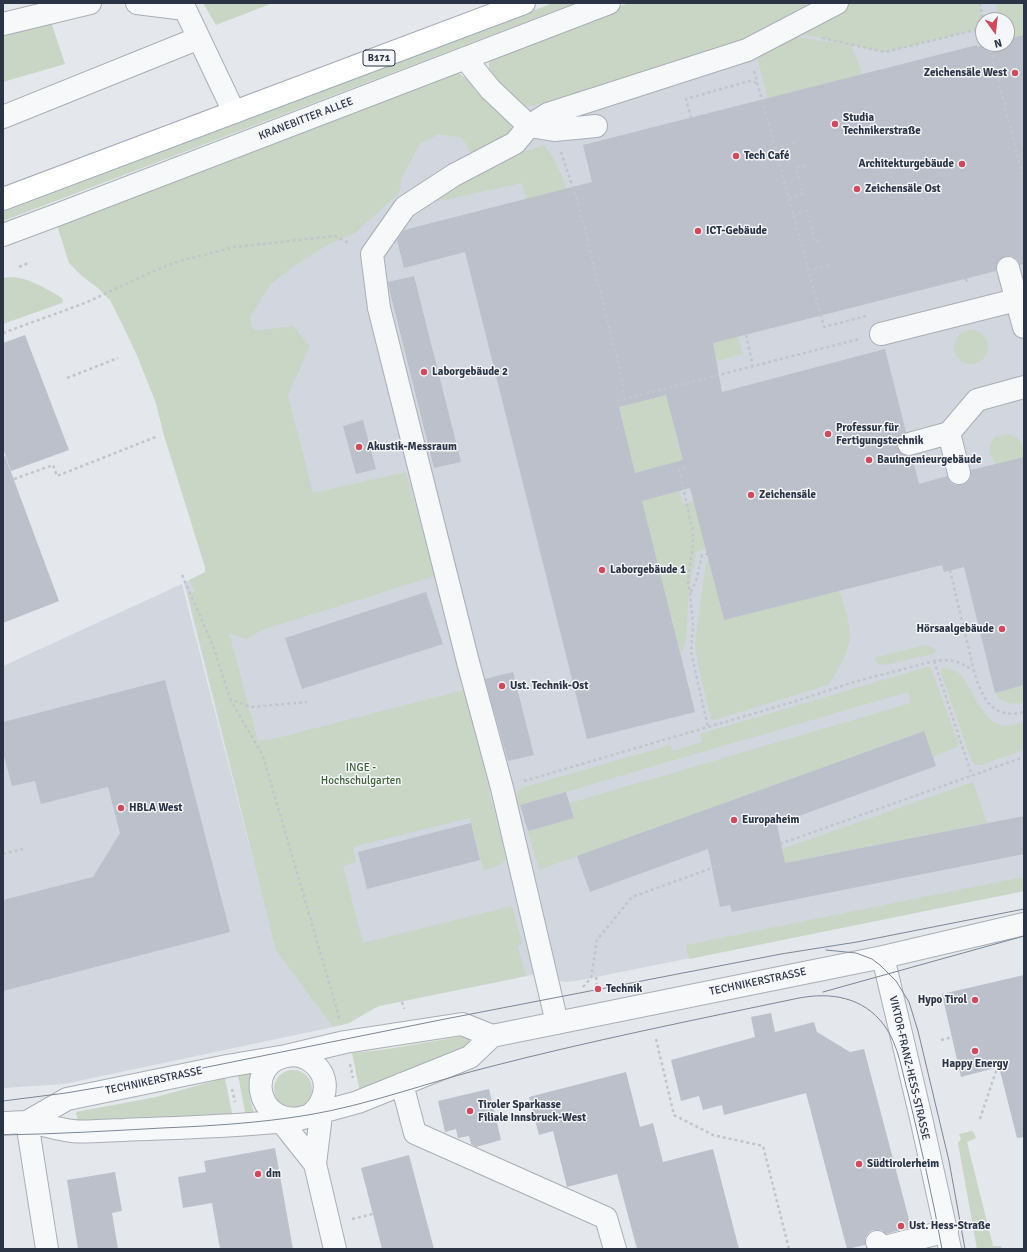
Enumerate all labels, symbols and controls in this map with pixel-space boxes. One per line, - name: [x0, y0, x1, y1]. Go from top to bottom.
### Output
- north arrow: [975, 12, 1015, 52]
- text: N: [993, 36, 1003, 50]
- road number: B171: [363, 50, 395, 66]
- place label: Zeichensäle West: [924, 66, 1007, 80]
- marker: Zeichensäle West: [1010, 68, 1020, 78]
- street label: KRANEBITTER ALLEE: [257, 95, 355, 143]
- place label: Studia Technikerstraße: [843, 111, 921, 137]
- marker: Studia Technikerstraße: [830, 119, 840, 129]
- place label: Tech Café: [744, 149, 789, 163]
- marker: Tech Café: [731, 151, 741, 161]
- place label: Architekturgebäude: [858, 157, 954, 171]
- marker: Architekturgebäude: [957, 159, 967, 169]
- place label: Zeichensäle Ost: [865, 182, 941, 196]
- marker: Zeichensäle Ost: [852, 184, 862, 194]
- place label: ICT-Gebäude: [706, 224, 767, 238]
- marker: ICT-Gebäude: [693, 226, 703, 236]
- place label: Laborgebäude 2: [432, 365, 508, 379]
- marker: Laborgebäude 2: [419, 367, 429, 377]
- place label: Professur für Fertigungstechnik: [836, 421, 924, 447]
- marker: Professur für Fertigungstechnik: [823, 429, 833, 439]
- place label: Akustik-Messraum: [367, 440, 457, 454]
- marker: Akustik-Messraum: [354, 442, 364, 452]
- place label: Bauingenieurgebäude: [877, 453, 981, 467]
- marker: Bauingenieurgebäude: [864, 455, 874, 465]
- place label: Zeichensäle: [759, 488, 816, 502]
- marker: Zeichensäle: [746, 490, 756, 500]
- place label: Laborgebäude 1: [610, 563, 686, 577]
- marker: Laborgebäude 1: [597, 565, 607, 575]
- place label: Hörsaalgebäude: [916, 622, 994, 636]
- marker: Hörsaalgebäude: [997, 624, 1007, 634]
- place label: Ust. Technik-Ost: [510, 679, 588, 693]
- marker: Ust. Technik-Ost: [497, 681, 507, 691]
- park label: INGE - Hochschulgarten: [321, 761, 401, 787]
- place label: HBLA West: [129, 801, 182, 815]
- marker: HBLA West: [116, 803, 126, 813]
- place label: Europaheim: [742, 813, 799, 827]
- marker: Europaheim: [729, 815, 739, 825]
- street label: TECHNIKERSTRASSE: [708, 965, 808, 999]
- place label: Technik: [606, 982, 642, 996]
- marker: Technik: [593, 984, 603, 994]
- place label: Hypo Tirol: [918, 993, 967, 1007]
- street label: VIKTOR-FRANZ-HESS-STRASSE: [886, 995, 932, 1141]
- marker: Hypo Tirol: [970, 995, 980, 1005]
- marker: Happy Energy: [970, 1046, 980, 1056]
- place label: Happy Energy: [942, 1057, 1008, 1071]
- street label: TECHNIKERSTRASSE: [104, 1064, 204, 1098]
- place label: Tiroler Sparkasse Filiale Innsbruck-West: [478, 1098, 586, 1124]
- marker: Tiroler Sparkasse Filiale Innsbruck-West: [465, 1106, 475, 1116]
- place label: Südtirolerheim: [867, 1157, 939, 1171]
- marker: Südtirolerheim: [854, 1159, 864, 1169]
- place label: dm: [266, 1167, 281, 1181]
- marker: dm: [253, 1169, 263, 1179]
- place label: Ust. Hess-Straße: [909, 1219, 990, 1233]
- marker: Ust. Hess-Straße: [896, 1221, 906, 1231]

